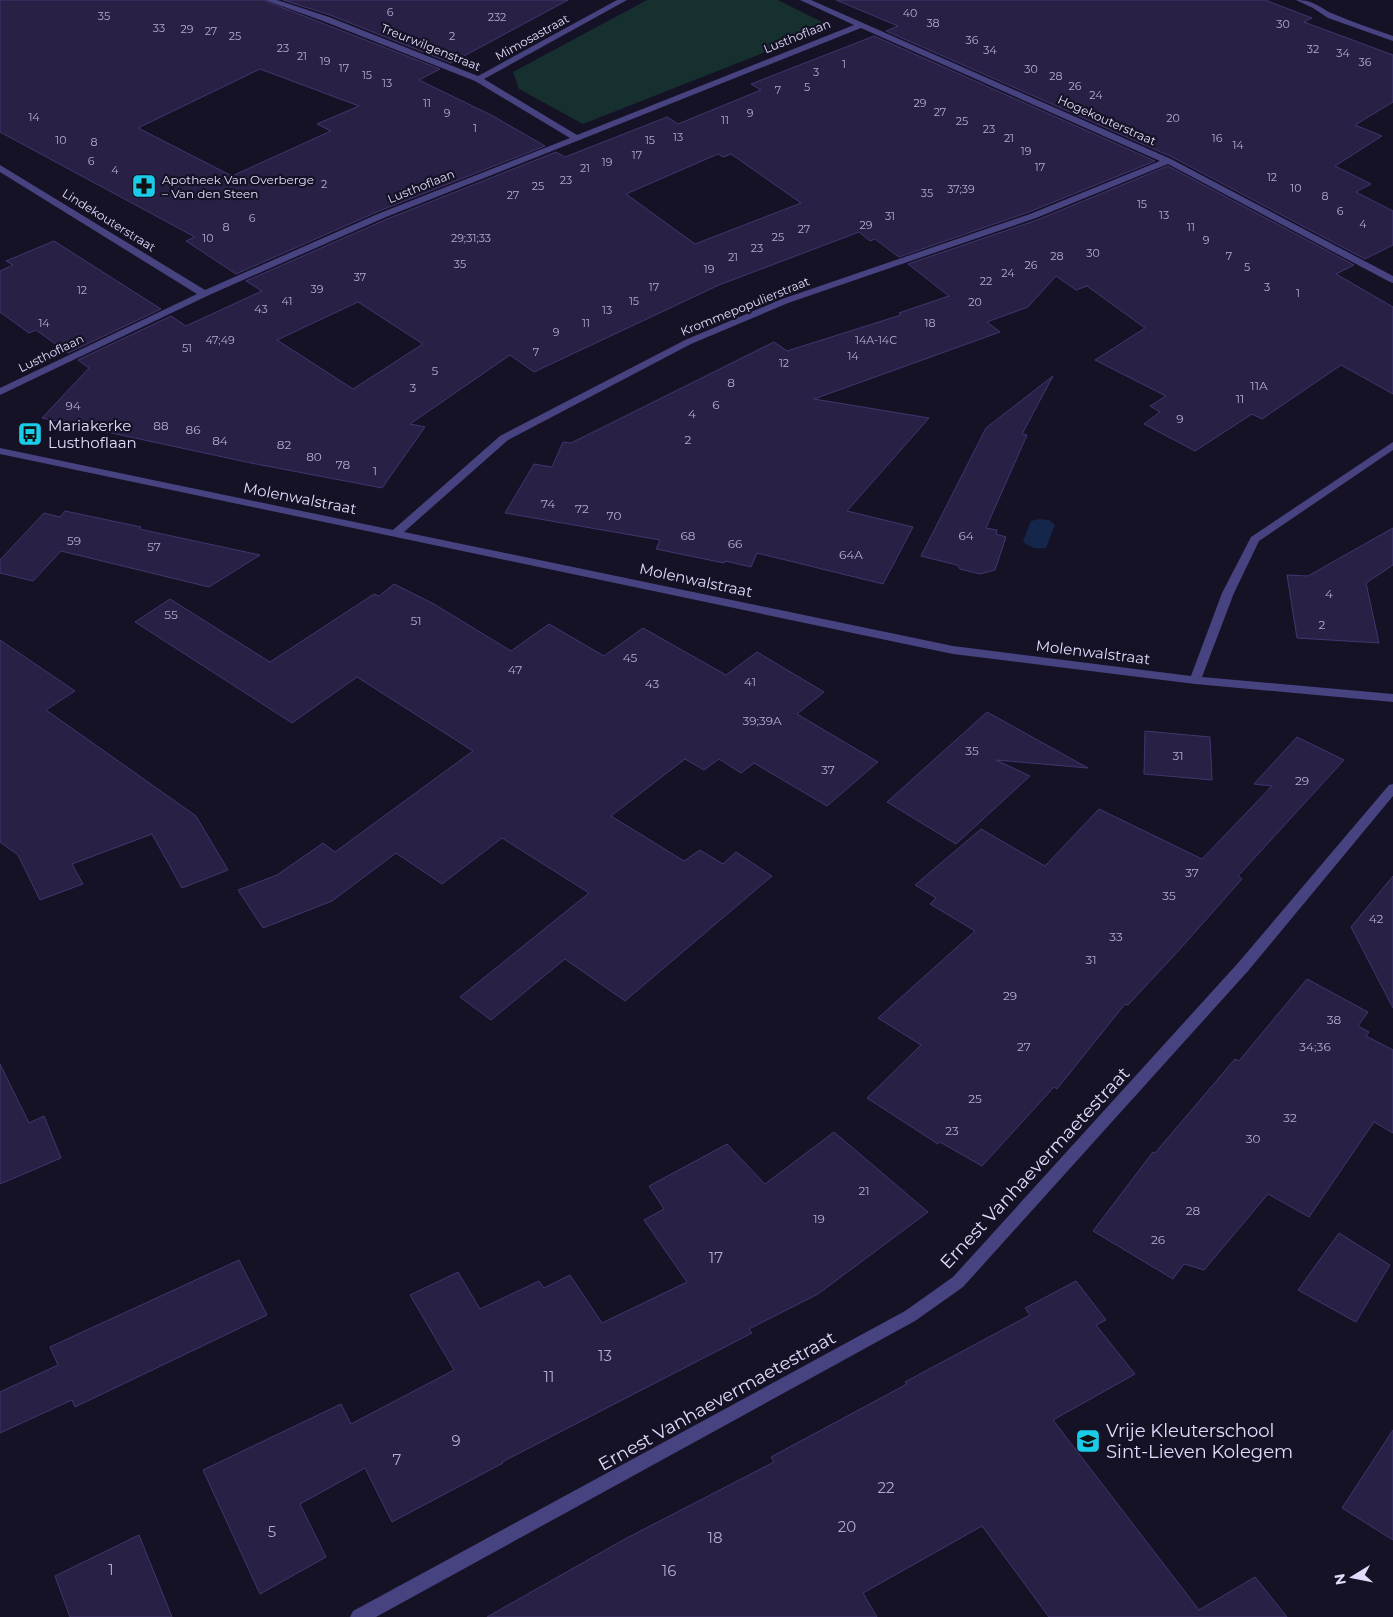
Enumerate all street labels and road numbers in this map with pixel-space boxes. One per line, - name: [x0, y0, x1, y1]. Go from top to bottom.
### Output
- street label: Mimosastraat: [493, 11, 572, 63]
- street label: Lusthoflaan: [761, 16, 833, 56]
- street label: Treurwilgenstraat: [379, 20, 483, 74]
- street label: Hogekouterstraat: [1056, 92, 1159, 148]
- street label: Lusthoflaan: [385, 166, 457, 206]
- street label: Lindekouterstraat: [60, 185, 158, 255]
- street label: Krommepopulierstraat: [678, 273, 812, 339]
- street label: Lusthoflaan: [16, 331, 86, 375]
- street label: Molenwalstraat: [242, 478, 358, 518]
- street label: Molenwalstraat: [638, 559, 754, 601]
- street label: Molenwalstraat: [1035, 636, 1151, 668]
- street label: Ernest Vanhaevermaetestraat: [936, 1063, 1134, 1273]
- street label: Ernest Vanhaevermaetestraat: [595, 1326, 839, 1476]

